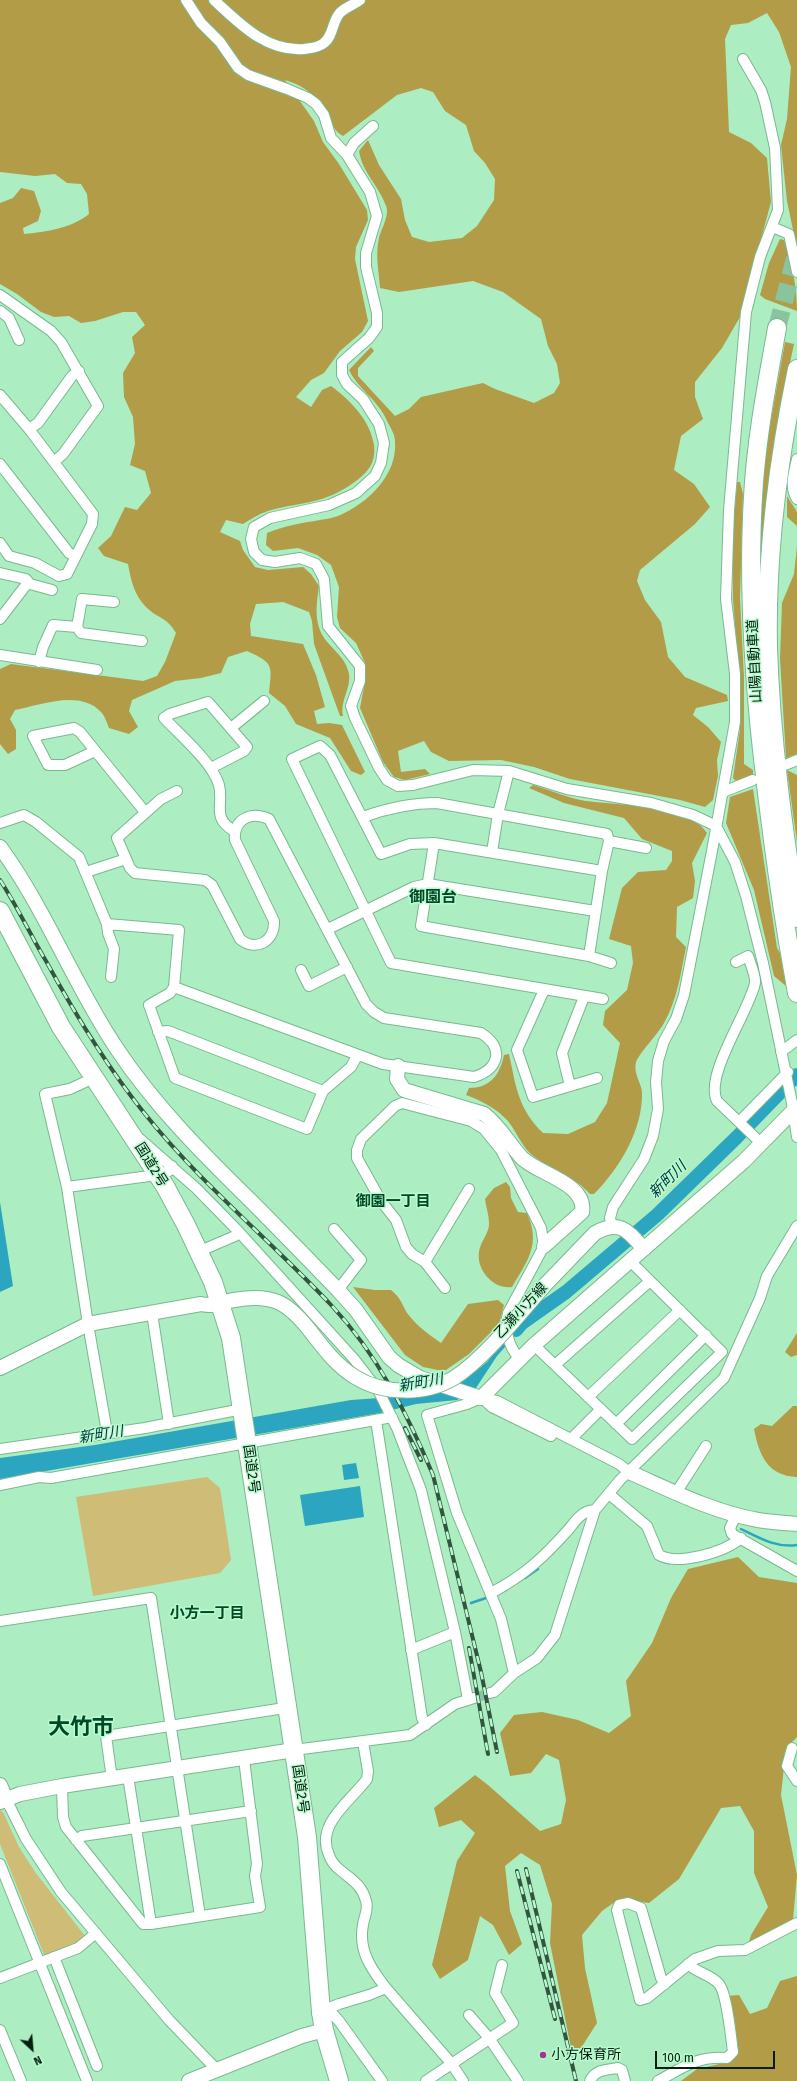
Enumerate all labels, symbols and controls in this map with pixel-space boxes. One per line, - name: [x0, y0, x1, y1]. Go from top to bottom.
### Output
- street label: 山陽自動車道: [744, 619, 766, 703]
- district label: 御園台: [409, 888, 457, 908]
- street label: 国道2号: [131, 1140, 171, 1190]
- water label: 新町川: [646, 1158, 690, 1202]
- district label: 御園一丁目: [356, 1193, 430, 1211]
- street label: 乙瀬小方線: [491, 1280, 551, 1342]
- water label: 新町川: [397, 1370, 445, 1396]
- water label: 新町川: [77, 1423, 125, 1447]
- street label: 国道2号: [239, 1444, 263, 1494]
- district label: 小方一丁目: [170, 1605, 244, 1623]
- district label: 大竹市: [48, 1715, 114, 1741]
- street label: 国道2号: [288, 1764, 312, 1814]
- north arrow: [12, 2029, 52, 2069]
- scale bar: [657, 2043, 777, 2069]
- place label: 小方保育所: [551, 2047, 621, 2063]
- marker: 小方保育所: [538, 2050, 548, 2060]
- text: 100 m: [662, 2051, 694, 2065]
- text: N: [31, 2053, 44, 2068]

